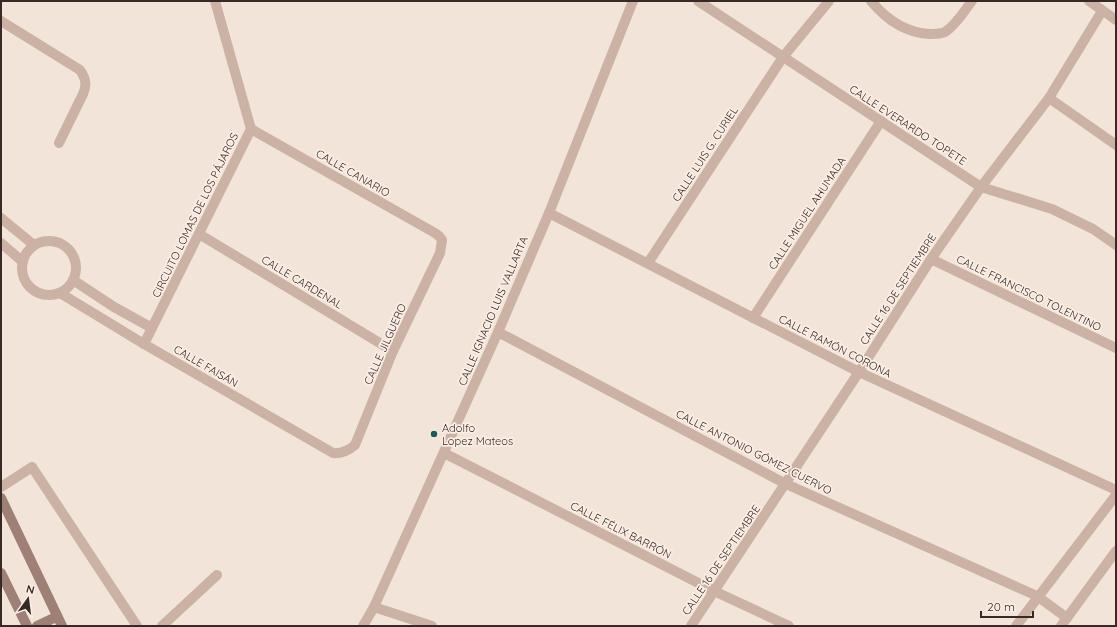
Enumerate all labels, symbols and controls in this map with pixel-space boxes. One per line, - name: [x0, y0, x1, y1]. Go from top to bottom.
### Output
- street label: CALLE EVERARDO TOPETE: [847, 82, 969, 168]
- street label: CALLE LUIS G. CURIEL: [669, 104, 741, 204]
- street label: CIRCUITO LOMAS DE LOS PÁJAROS: [149, 130, 241, 300]
- street label: CALLE CANARIO: [313, 146, 393, 200]
- street label: CALLE MIGUEL AHUMADA: [765, 154, 849, 272]
- street label: CALLE 16 DE SEPTIEMBRE: [857, 231, 939, 347]
- street label: CALLE IGNACIO LUIS VALLARTA: [455, 234, 531, 388]
- street label: CALLE CARDENAL: [259, 252, 345, 312]
- street label: CALLE FRANCISCO TOLENTINO: [954, 252, 1104, 334]
- street label: CALLE JILGUERO: [361, 301, 409, 387]
- street label: CALLE RAMÓN CORONA: [776, 311, 894, 381]
- street label: CALLE FAISÁN: [171, 342, 241, 390]
- street label: CALLE ANTONIO GÓMEZ CUERVO: [674, 406, 834, 498]
- place label: Adolfo Lopez Mateos: [442, 421, 513, 448]
- marker: Adolfo Lopez Mateos: [429, 429, 439, 439]
- street label: CALLE FÉLIX BARRÓN: [568, 498, 674, 562]
- street label: CALLE 16 DE SEPTIEMBRE: [679, 502, 763, 618]
- north arrow: [8, 579, 48, 619]
- text: N: [25, 582, 36, 597]
- scale bar: [981, 593, 1033, 619]
- text: 20 m: [987, 599, 1015, 614]

